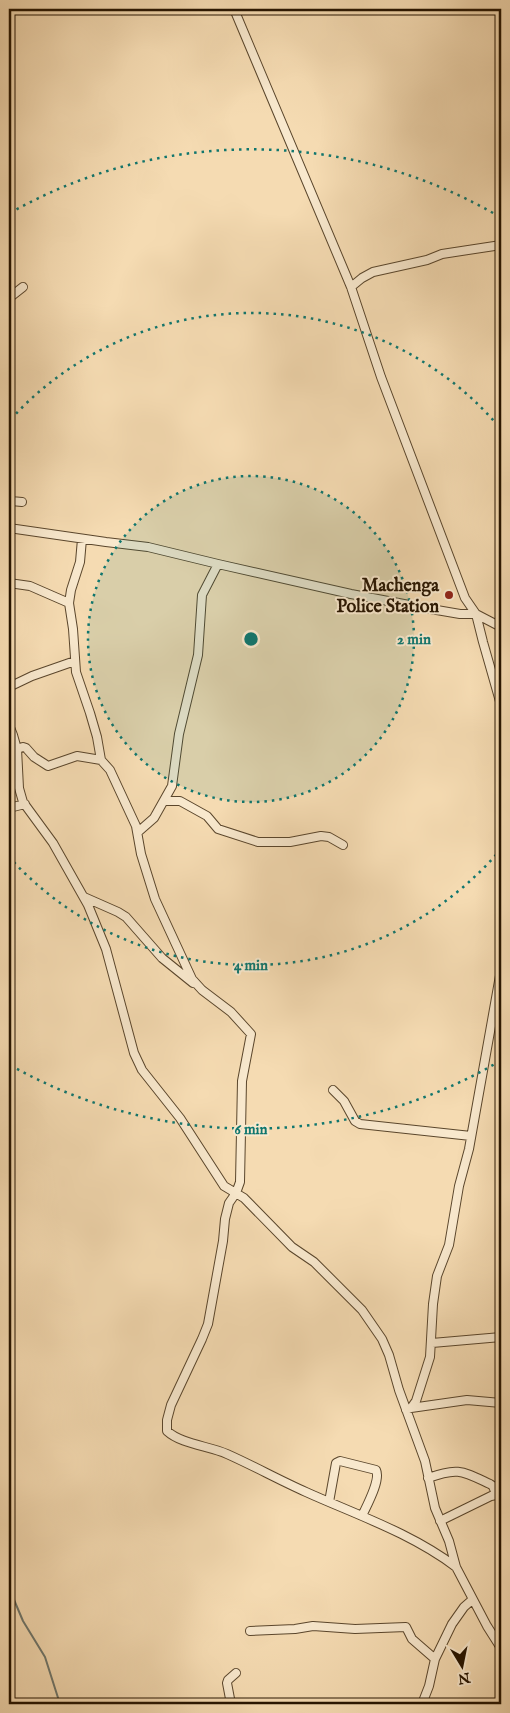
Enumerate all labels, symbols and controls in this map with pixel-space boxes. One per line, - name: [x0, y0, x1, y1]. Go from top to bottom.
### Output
- place label: Machenga Police Station: [336, 575, 440, 619]
- marker: Machenga Police Station: [443, 589, 455, 601]
- centre of rings: [242, 630, 260, 648]
- text: 2 min: [397, 630, 431, 649]
- text: 4 min: [234, 956, 268, 975]
- text: 6 min: [234, 1120, 268, 1139]
- north arrow: [438, 1640, 488, 1690]
- text: N: [457, 1668, 473, 1688]

